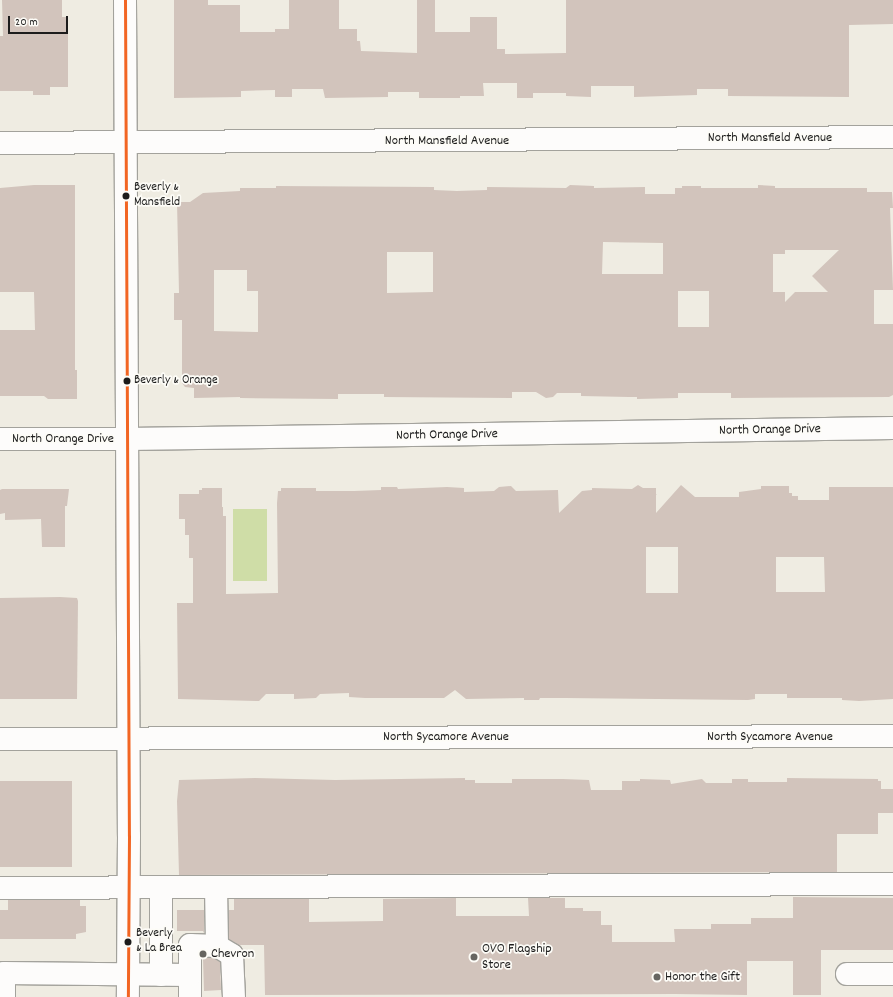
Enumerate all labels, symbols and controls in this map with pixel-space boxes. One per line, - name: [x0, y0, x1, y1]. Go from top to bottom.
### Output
- scale bar: [10, 8, 70, 34]
- text: 20 m: [15, 14, 38, 31]
- street label: North Mansfield Avenue: [708, 130, 832, 146]
- street label: North Mansfield Avenue: [385, 133, 509, 149]
- place label: Beverly & Mansfield: [134, 181, 180, 212]
- marker: Beverly & Mansfield: [121, 191, 131, 201]
- place label: Beverly & Orange: [134, 373, 218, 389]
- marker: Beverly & Orange: [122, 376, 132, 386]
- street label: North Orange Drive: [719, 421, 821, 439]
- street label: North Orange Drive: [396, 426, 498, 444]
- street label: North Orange Drive: [12, 431, 114, 447]
- street label: North Sycamore Avenue: [383, 729, 509, 745]
- street label: North Sycamore Avenue: [707, 729, 833, 745]
- place label: Beverly & La Brea: [136, 927, 182, 958]
- marker: Beverly & La Brea: [123, 937, 133, 947]
- place label: OVO Flagship Store: [482, 941, 552, 974]
- place label: Chevron: [211, 946, 254, 962]
- marker: Chevron: [198, 949, 208, 959]
- marker: OVO Flagship Store: [469, 952, 479, 962]
- place label: Honor the Gift: [665, 969, 740, 985]
- marker: Honor the Gift: [652, 972, 662, 982]

